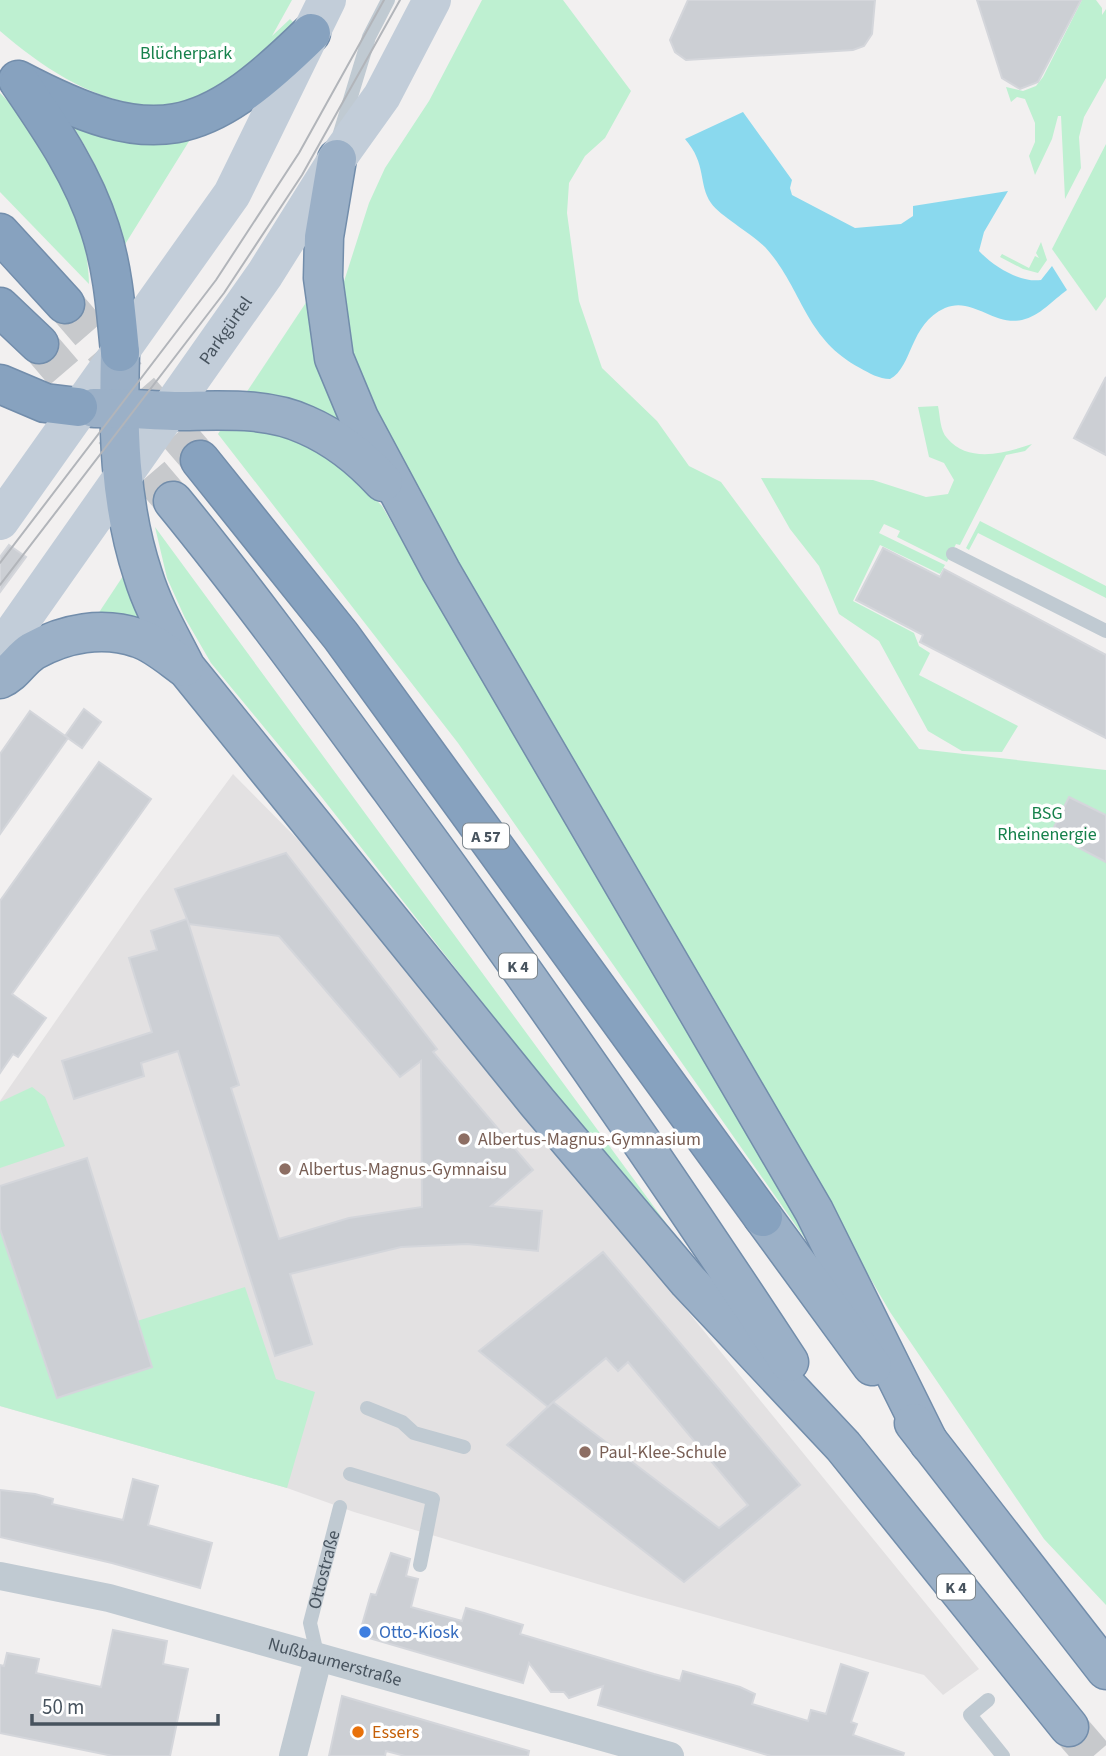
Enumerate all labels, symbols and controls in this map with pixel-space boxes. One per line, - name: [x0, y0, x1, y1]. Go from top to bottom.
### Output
- park label: Blücherpark: [140, 41, 232, 66]
- street label: Parkgürtel: [193, 292, 258, 370]
- park label: BSG Rheinenergie: [997, 801, 1097, 847]
- road number: A 57: [463, 824, 509, 848]
- road number: K 4: [499, 954, 537, 978]
- place label: Albertus-Magnus-Gymnasium: [478, 1127, 701, 1152]
- marker: Albertus-Magnus-Gymnasium: [456, 1131, 472, 1147]
- place label: Albertus-Magnus-Gymnaisu: [299, 1157, 507, 1182]
- marker: Albertus-Magnus-Gymnaisu: [277, 1161, 293, 1177]
- place label: Paul-Klee-Schule: [599, 1440, 727, 1465]
- marker: Paul-Klee-Schule: [577, 1444, 593, 1460]
- street label: Ottostraße: [302, 1528, 347, 1612]
- road number: K 4: [937, 1574, 975, 1600]
- place label: Otto-Kiosk: [379, 1620, 459, 1645]
- marker: Otto-Kiosk: [357, 1624, 373, 1640]
- street label: Nußbaumerstraße: [265, 1631, 405, 1693]
- scale bar: [32, 1682, 217, 1726]
- text: 50 m: [42, 1692, 84, 1722]
- place label: Essers: [372, 1720, 419, 1745]
- marker: Essers: [350, 1724, 366, 1740]

